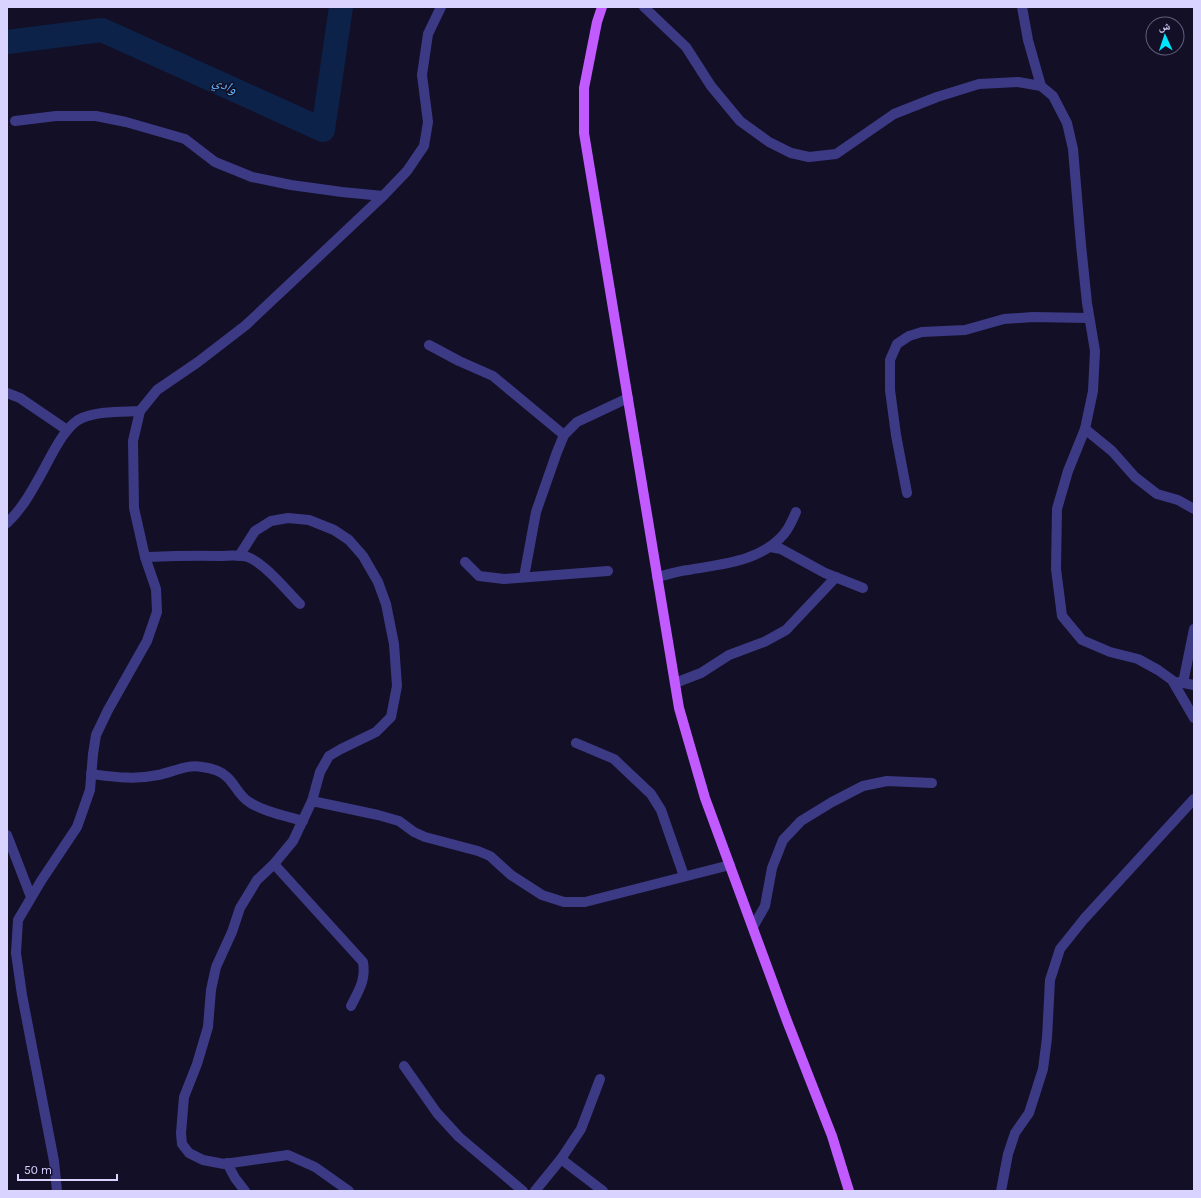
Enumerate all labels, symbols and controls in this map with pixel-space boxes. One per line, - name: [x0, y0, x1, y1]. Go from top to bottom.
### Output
- north arrow: [1145, 16, 1185, 56]
- text: ش: [1158, 20, 1171, 34]
- water label: وادي: [209, 72, 240, 100]
- scale bar: [18, 1156, 117, 1182]
- text: 50 m: [24, 1163, 52, 1177]

